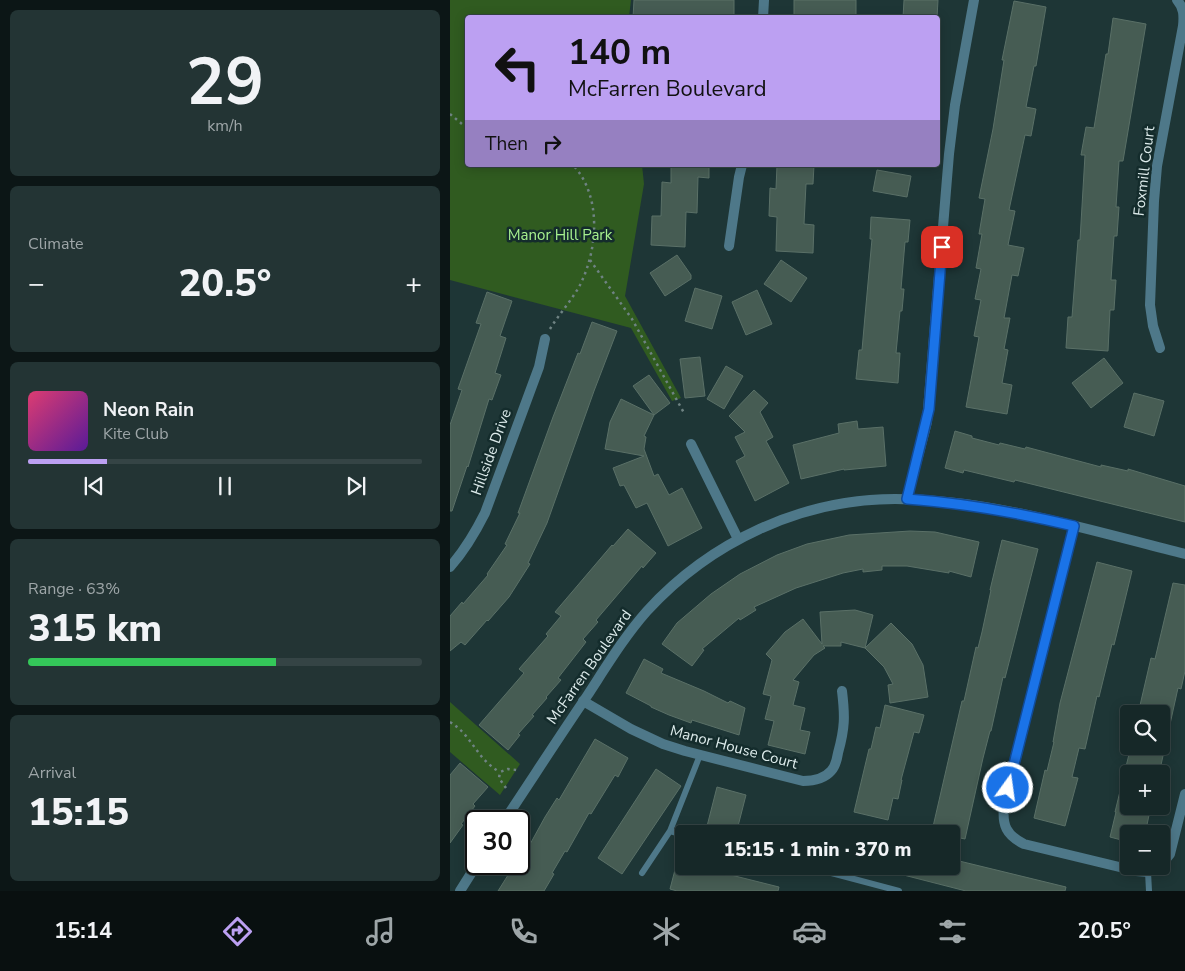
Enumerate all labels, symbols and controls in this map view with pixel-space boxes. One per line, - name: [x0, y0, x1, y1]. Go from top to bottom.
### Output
- text: 140 m: [568, 29, 671, 76]
- icon: left: [485, 35, 550, 100]
- text: 29: [186, 38, 264, 127]
- text: McFarren Boulevard: [568, 74, 766, 104]
- text: km/h: [207, 115, 243, 137]
- street label: Foxmill Court: [1129, 124, 1160, 217]
- icon: right: [538, 130, 566, 158]
- text: Then: [485, 131, 528, 157]
- park label: Manor Hill Park: [508, 225, 613, 245]
- pin: [921, 226, 963, 268]
- text: Climate: [28, 233, 83, 255]
- icon: arrive: [928, 233, 956, 261]
- text: 20.5°: [179, 258, 271, 309]
- text: −: [28, 265, 45, 303]
- text: +: [405, 265, 422, 303]
- text: Neon Rain: [103, 397, 194, 423]
- street label: Hillside Drive: [466, 406, 516, 498]
- text: Kite Club: [103, 423, 169, 445]
- icon: previous: [80, 472, 108, 500]
- icon: pause: [211, 472, 239, 500]
- icon: next: [342, 472, 370, 500]
- text: Range · 63%: [28, 578, 120, 600]
- text: 315 km: [28, 603, 162, 654]
- street label: McFarren Boulevard: [542, 606, 636, 728]
- map controls: [1120, 705, 1170, 875]
- button: search: [1120, 705, 1170, 755]
- street label: Manor House Court: [668, 720, 801, 774]
- position arrow: [981, 761, 1033, 813]
- text: Arrival: [28, 762, 76, 784]
- button: +: [1120, 765, 1170, 815]
- text: 15:15: [28, 787, 129, 838]
- speed limit sign: 30: [465, 810, 530, 875]
- button: −: [1120, 825, 1170, 875]
- text: 15:15 · 1 min · 370 m: [724, 837, 911, 863]
- icon: directions: [220, 914, 255, 949]
- icon: music: [363, 914, 398, 949]
- icon: phone: [506, 914, 541, 949]
- icon: climate: [649, 914, 684, 949]
- icon: car: [792, 914, 827, 949]
- icon: filters: [935, 914, 970, 949]
- text: 15:14: [54, 916, 112, 946]
- text: 20.5°: [1078, 916, 1131, 946]

